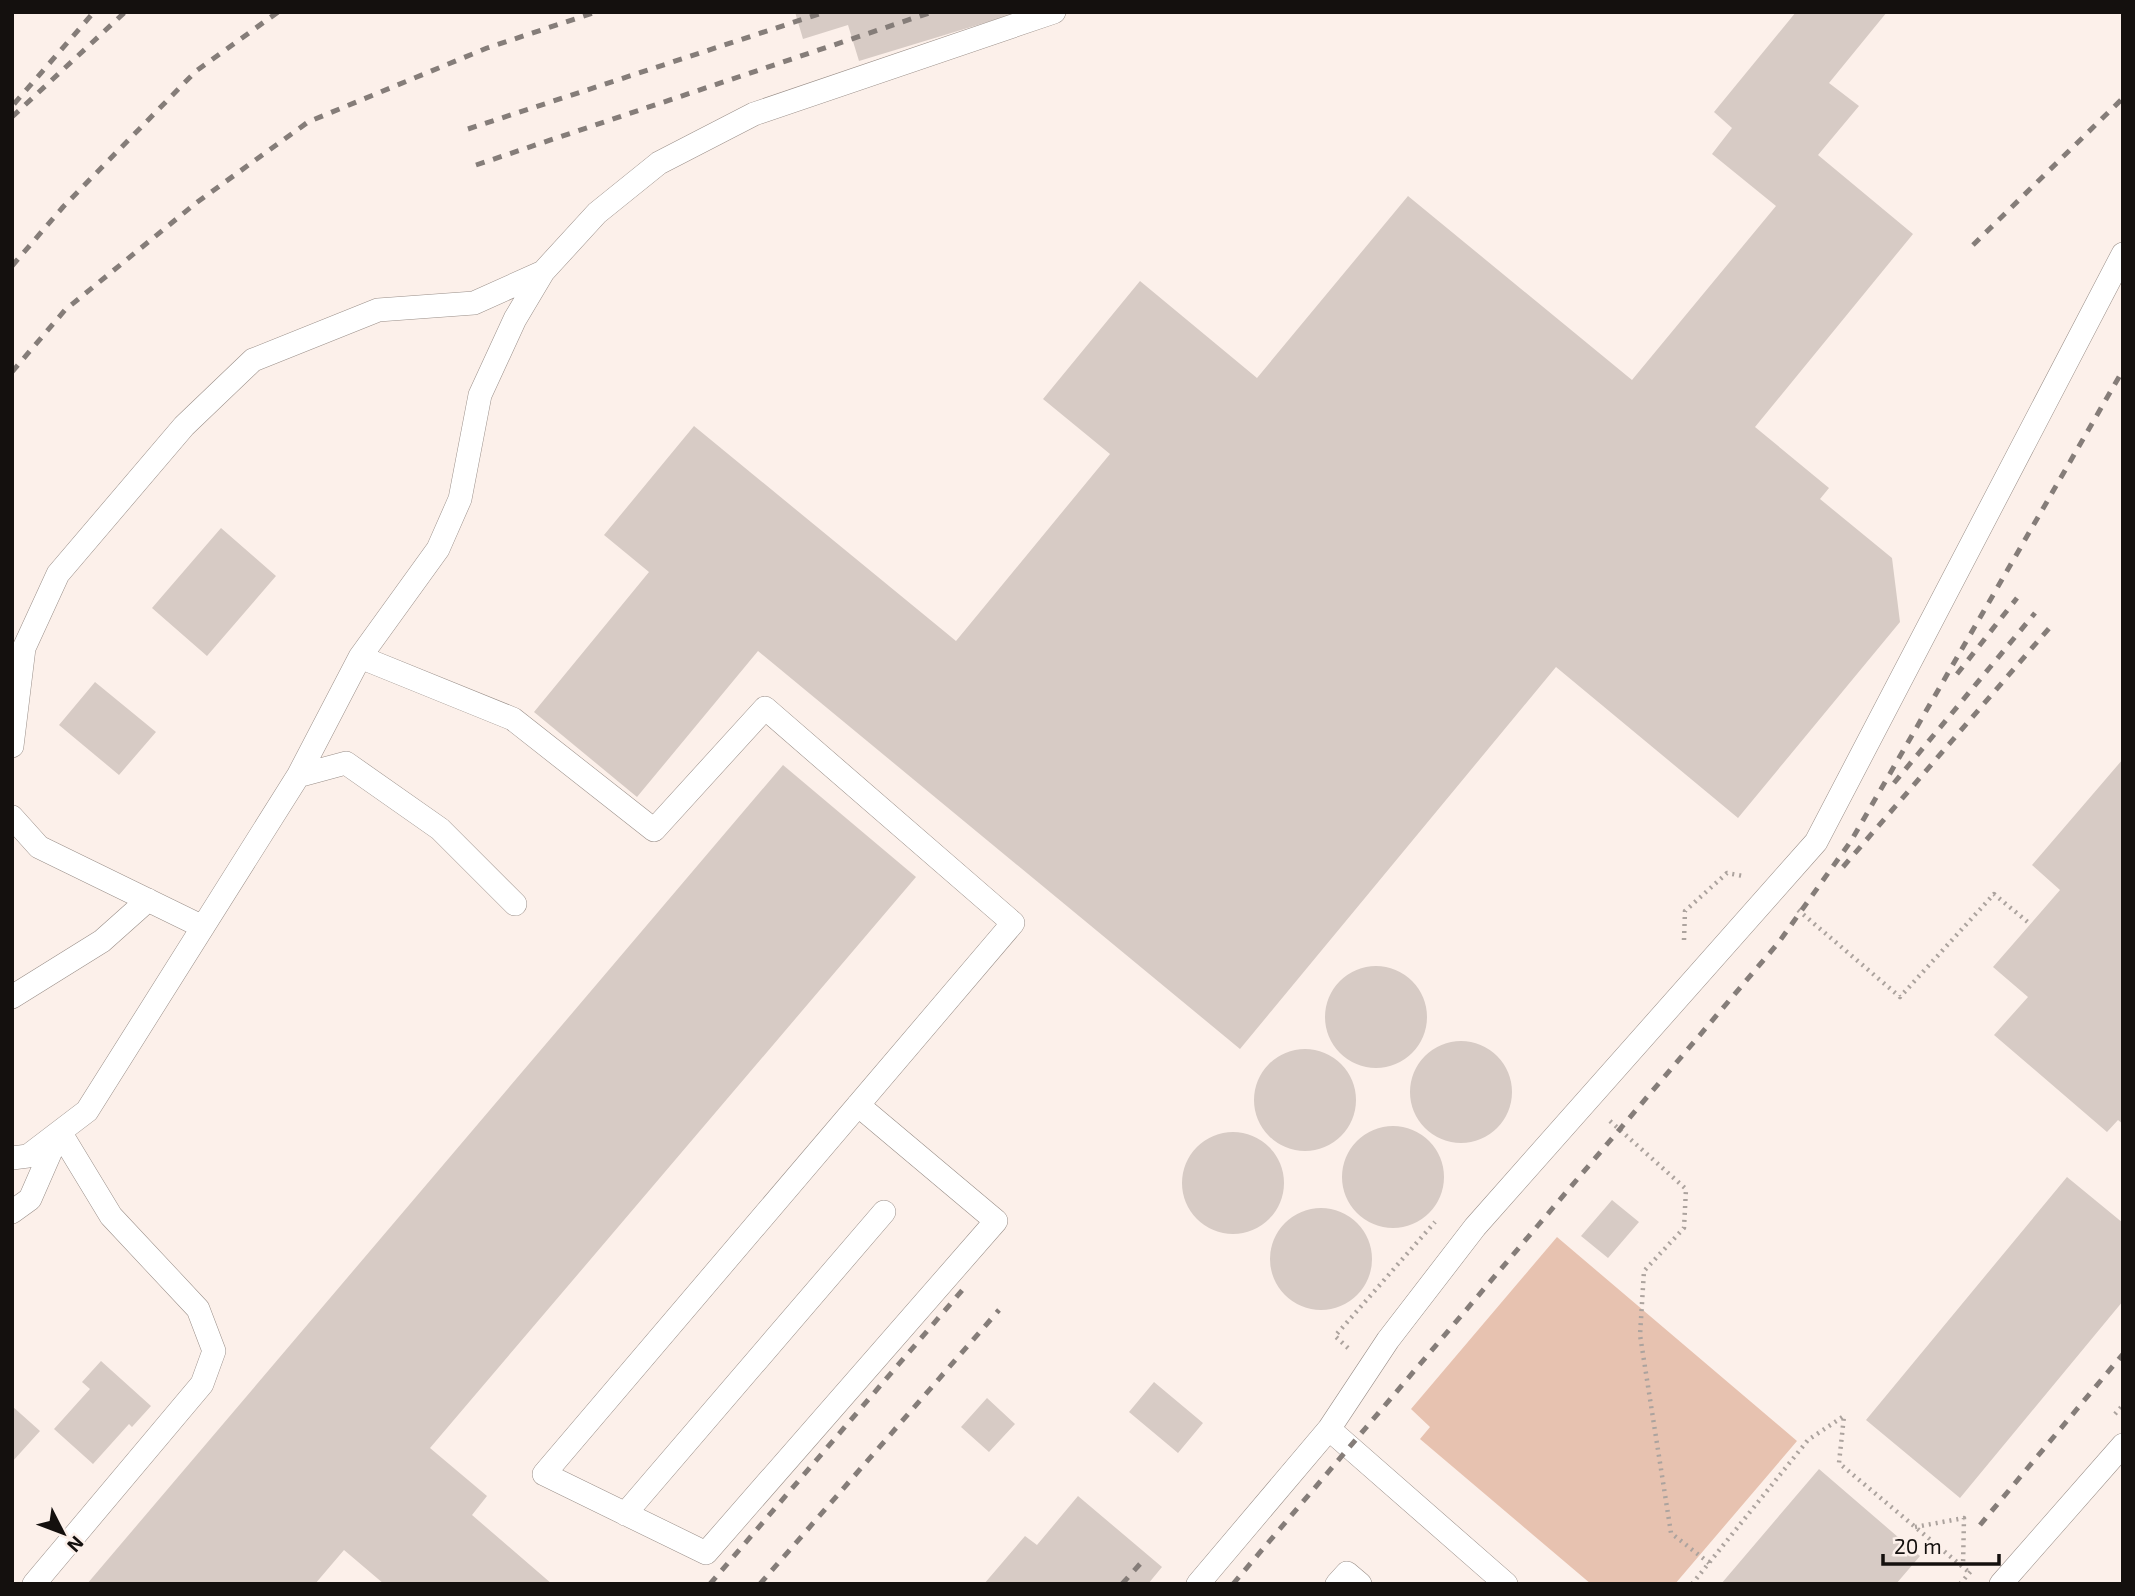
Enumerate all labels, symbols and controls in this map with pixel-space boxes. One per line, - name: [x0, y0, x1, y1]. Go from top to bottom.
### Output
- north arrow: [28, 1498, 98, 1568]
- scale bar: [1883, 1522, 1998, 1566]
- text: N: [63, 1532, 89, 1558]
- text: 20 m: [1894, 1533, 1942, 1558]

